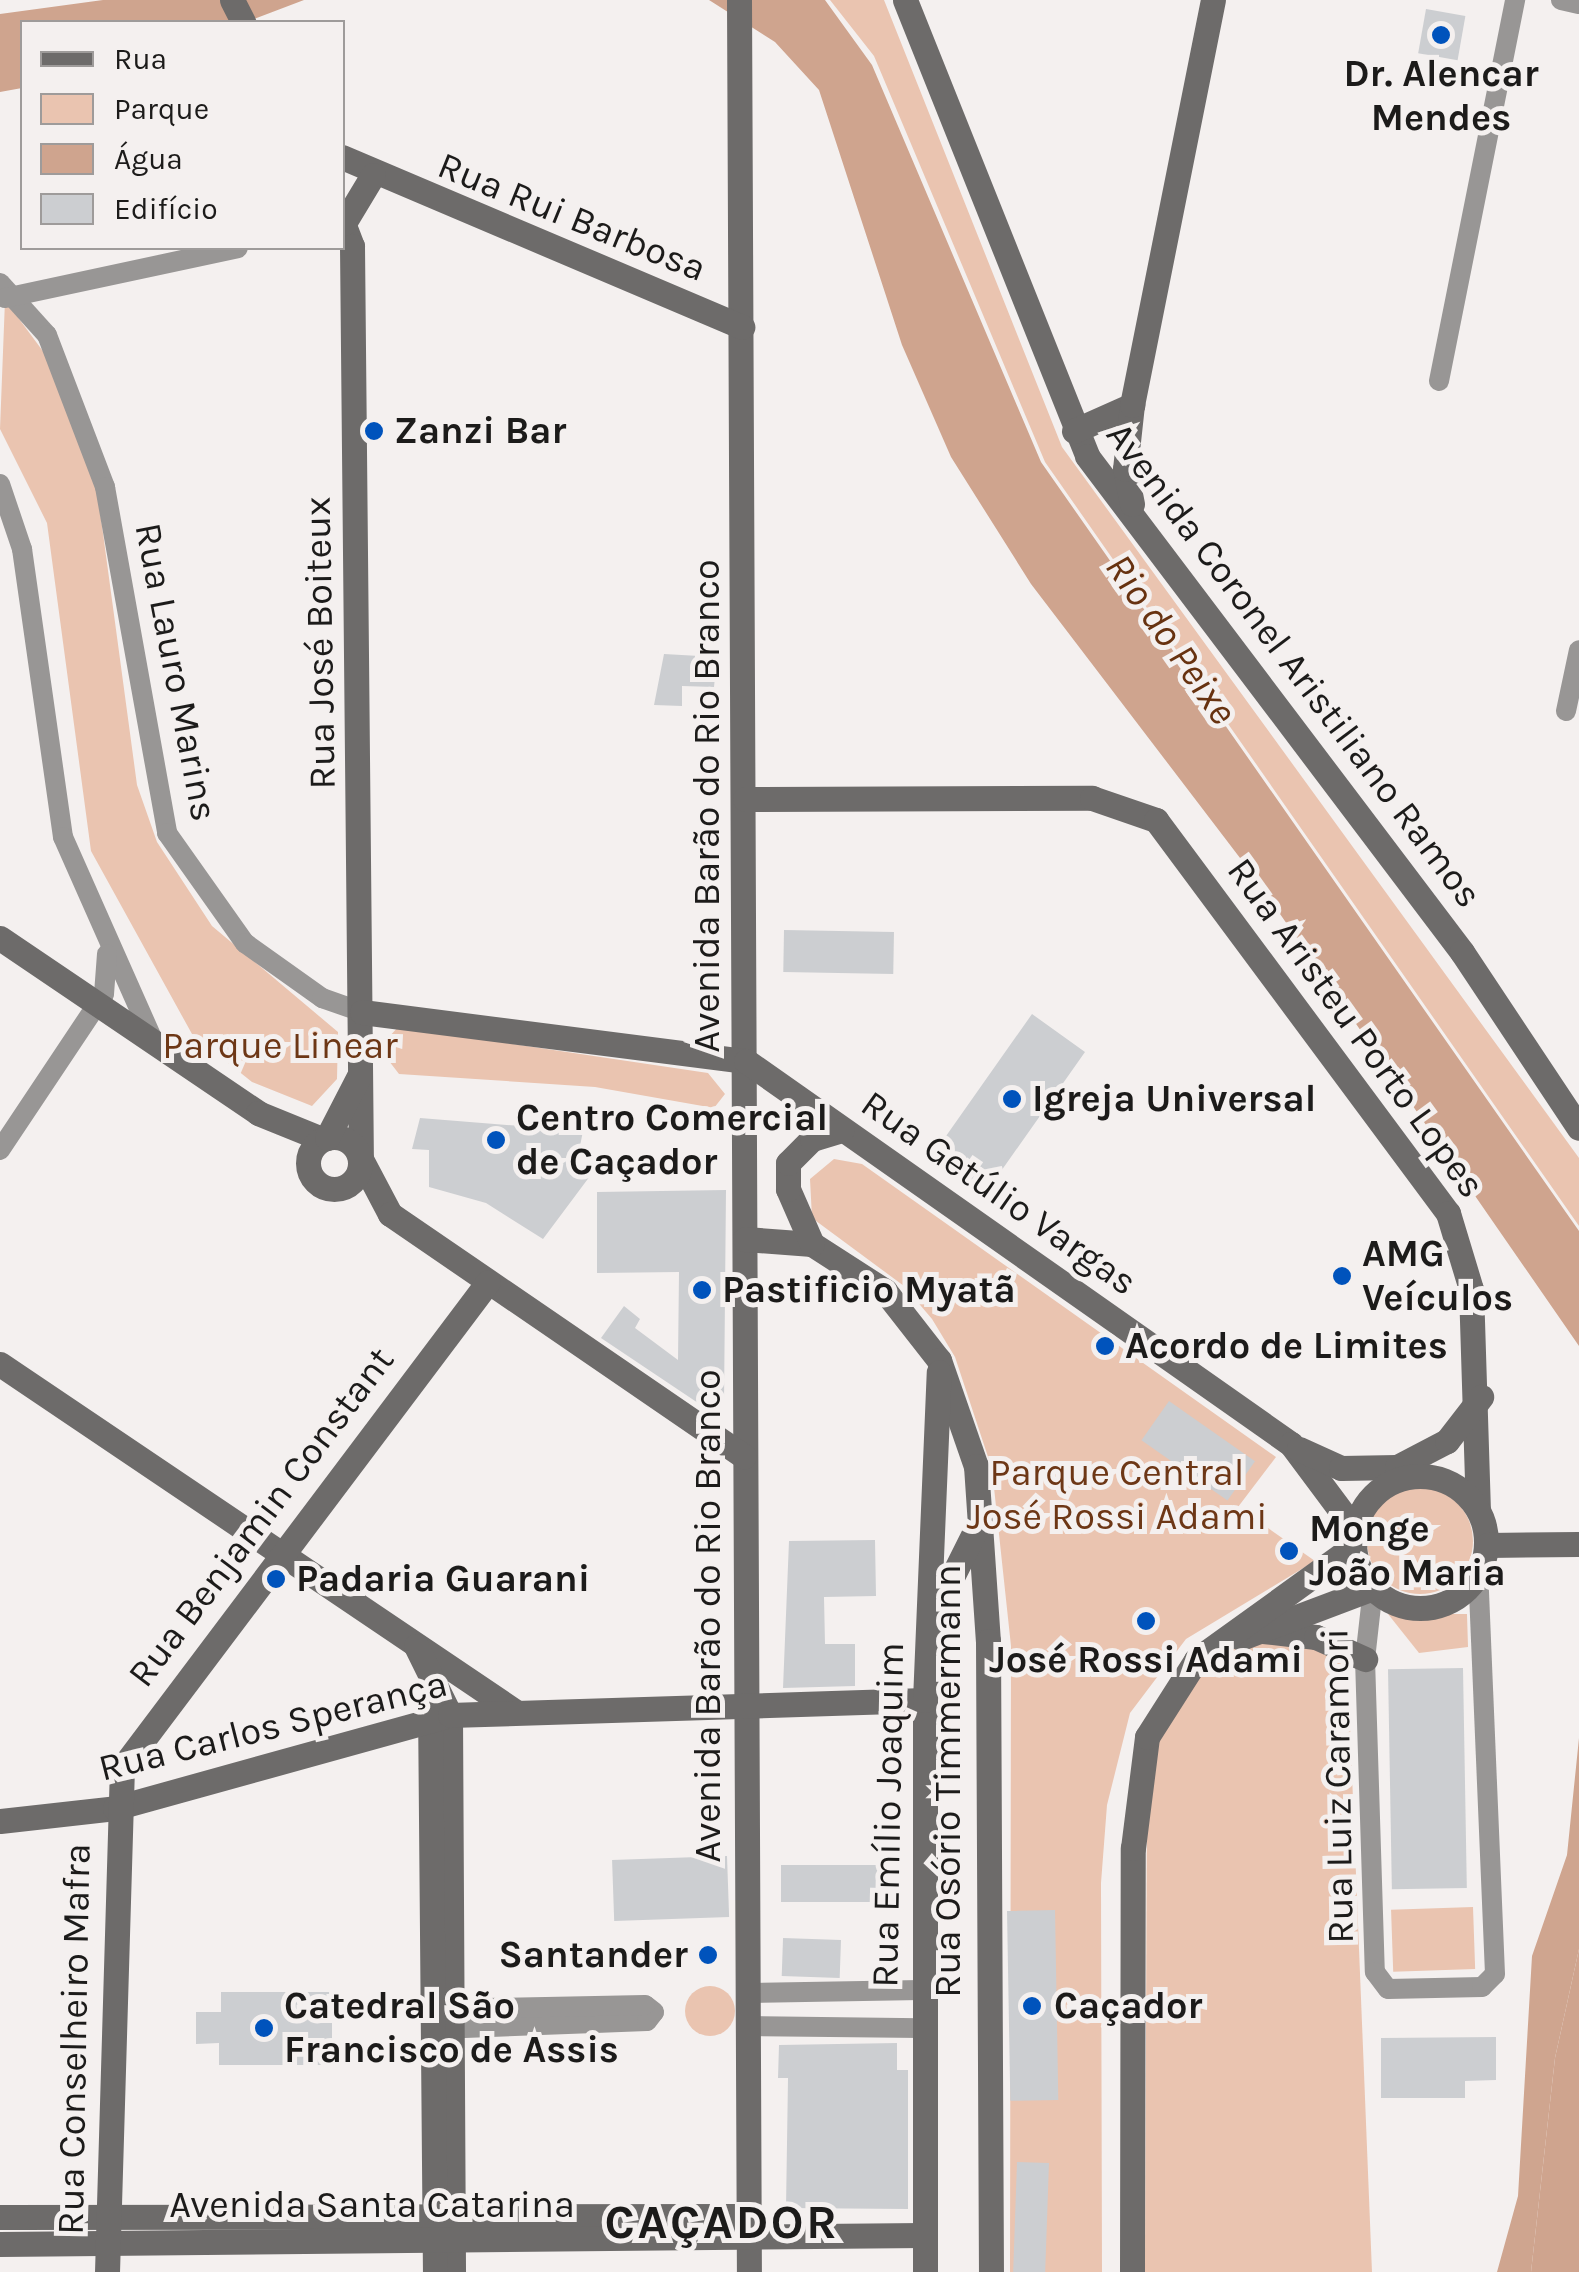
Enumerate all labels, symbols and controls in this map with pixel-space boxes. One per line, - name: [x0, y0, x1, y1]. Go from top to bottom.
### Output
- legend: [20, 20, 345, 250]
- marker: Dr. Alencar Mendes: [1430, 24, 1452, 46]
- text: Rua: [114, 41, 167, 77]
- place label: Dr. Alencar Mendes: [1343, 51, 1539, 140]
- text: Parque: [114, 91, 209, 127]
- text: Água: [114, 141, 183, 177]
- street label: Rua Rui Barbosa: [431, 142, 713, 292]
- text: Edifício: [114, 191, 218, 227]
- place label: Zanzi Bar: [394, 408, 566, 454]
- street label: Avenida Coronel Aristiliano Ramos: [1097, 413, 1491, 917]
- marker: Zanzi Bar: [363, 420, 385, 442]
- street label: Rua José Boiteux: [295, 496, 345, 790]
- street label: Rua Lauro Marins: [125, 519, 227, 825]
- water label: Rio do Peixe: [1095, 545, 1247, 733]
- street label: Avenida Barão do Rio Branco: [684, 559, 730, 1053]
- street label: Rua Aristeu Porto Lopes: [1217, 849, 1495, 1207]
- park label: Parque Linear: [162, 1023, 398, 1069]
- place label: Igreja Universal: [1032, 1076, 1316, 1122]
- street label: Rua Getúlio Vargas: [852, 1081, 1146, 1305]
- marker: Igreja Universal: [1001, 1088, 1023, 1110]
- place label: Centro Comercial de Caçador: [516, 1095, 828, 1184]
- marker: Centro Comercial de Caçador: [485, 1129, 507, 1151]
- place label: AMG Veículos: [1362, 1231, 1513, 1320]
- marker: AMG Veículos: [1331, 1265, 1353, 1287]
- place label: Pastificio Myatã: [722, 1267, 1016, 1313]
- marker: Pastificio Myatã: [691, 1279, 713, 1301]
- place label: Acordo de Limites: [1125, 1323, 1448, 1369]
- marker: Acordo de Limites: [1094, 1335, 1116, 1357]
- street label: Rua Benjamin Constant: [118, 1338, 404, 1696]
- street label: Avenida Barão do Rio Branco: [685, 1369, 731, 1863]
- park label: Parque Central José Rossi Adami: [966, 1450, 1268, 1540]
- place label: Monge João Maria: [1309, 1506, 1506, 1596]
- marker: Monge João Maria: [1278, 1540, 1300, 1562]
- place label: Padaria Guarani: [296, 1556, 590, 1602]
- street label: Rua Osório Timmermann: [925, 1564, 971, 1998]
- marker: Padaria Guarani: [265, 1568, 287, 1590]
- marker: José Rossi Adami: [1135, 1610, 1157, 1632]
- street label: Rua Luiz Caramori: [1312, 1628, 1364, 1944]
- place label: José Rossi Adami: [989, 1637, 1303, 1683]
- street label: Rua Emílio Joaquim: [862, 1642, 914, 1988]
- street label: Rua Carlos Sperança: [94, 1661, 452, 1791]
- street label: Rua Conselheiro Mafra: [48, 1843, 100, 2235]
- place label: Santander: [499, 1932, 688, 1978]
- marker: Santander: [697, 1944, 719, 1966]
- place label: Catedral São Francisco de Assis: [284, 1983, 619, 2072]
- place label: Caçador: [1054, 1983, 1202, 2029]
- marker: Caçador: [1019, 1993, 1045, 2019]
- marker: Catedral São Francisco de Assis: [253, 2017, 275, 2039]
- street label: Avenida Santa Catarina: [169, 2182, 575, 2228]
- district label: CAÇADOR: [605, 2194, 839, 2252]

